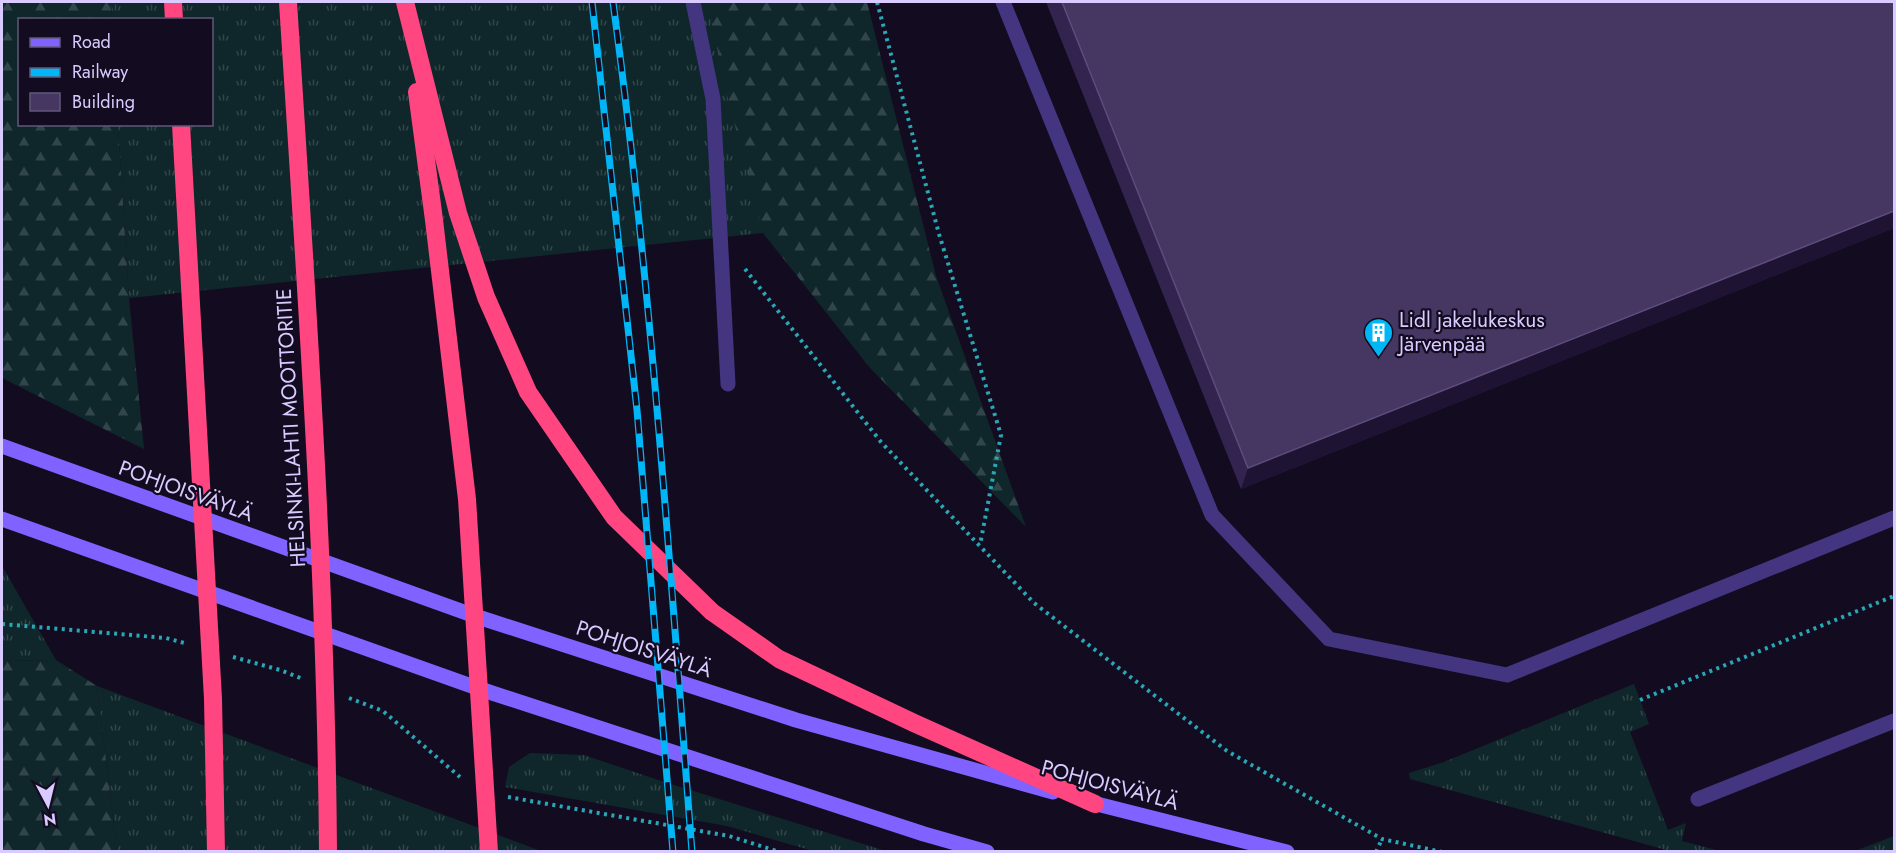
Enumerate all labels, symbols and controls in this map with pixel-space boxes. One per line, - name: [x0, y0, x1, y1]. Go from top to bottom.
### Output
- legend: [18, 18, 213, 126]
- text: Road: [72, 29, 111, 55]
- text: Railway: [72, 59, 128, 85]
- text: Building: [72, 89, 135, 115]
- street label: HELSINKI-LAHTI MOOTTORITIE: [269, 288, 313, 568]
- place label: Lidl jakelukeskus Järvenpää: [1396, 305, 1545, 359]
- building icon: Lidl jakelukeskus Järvenpää: [1362, 316, 1394, 358]
- street label: POHJOISVÄYLÄ: [114, 453, 258, 529]
- street label: POHJOISVÄYLÄ: [572, 613, 716, 685]
- street label: POHJOISVÄYLÄ: [1038, 752, 1182, 818]
- north arrow: [18, 775, 78, 835]
- text: N: [42, 807, 57, 832]

